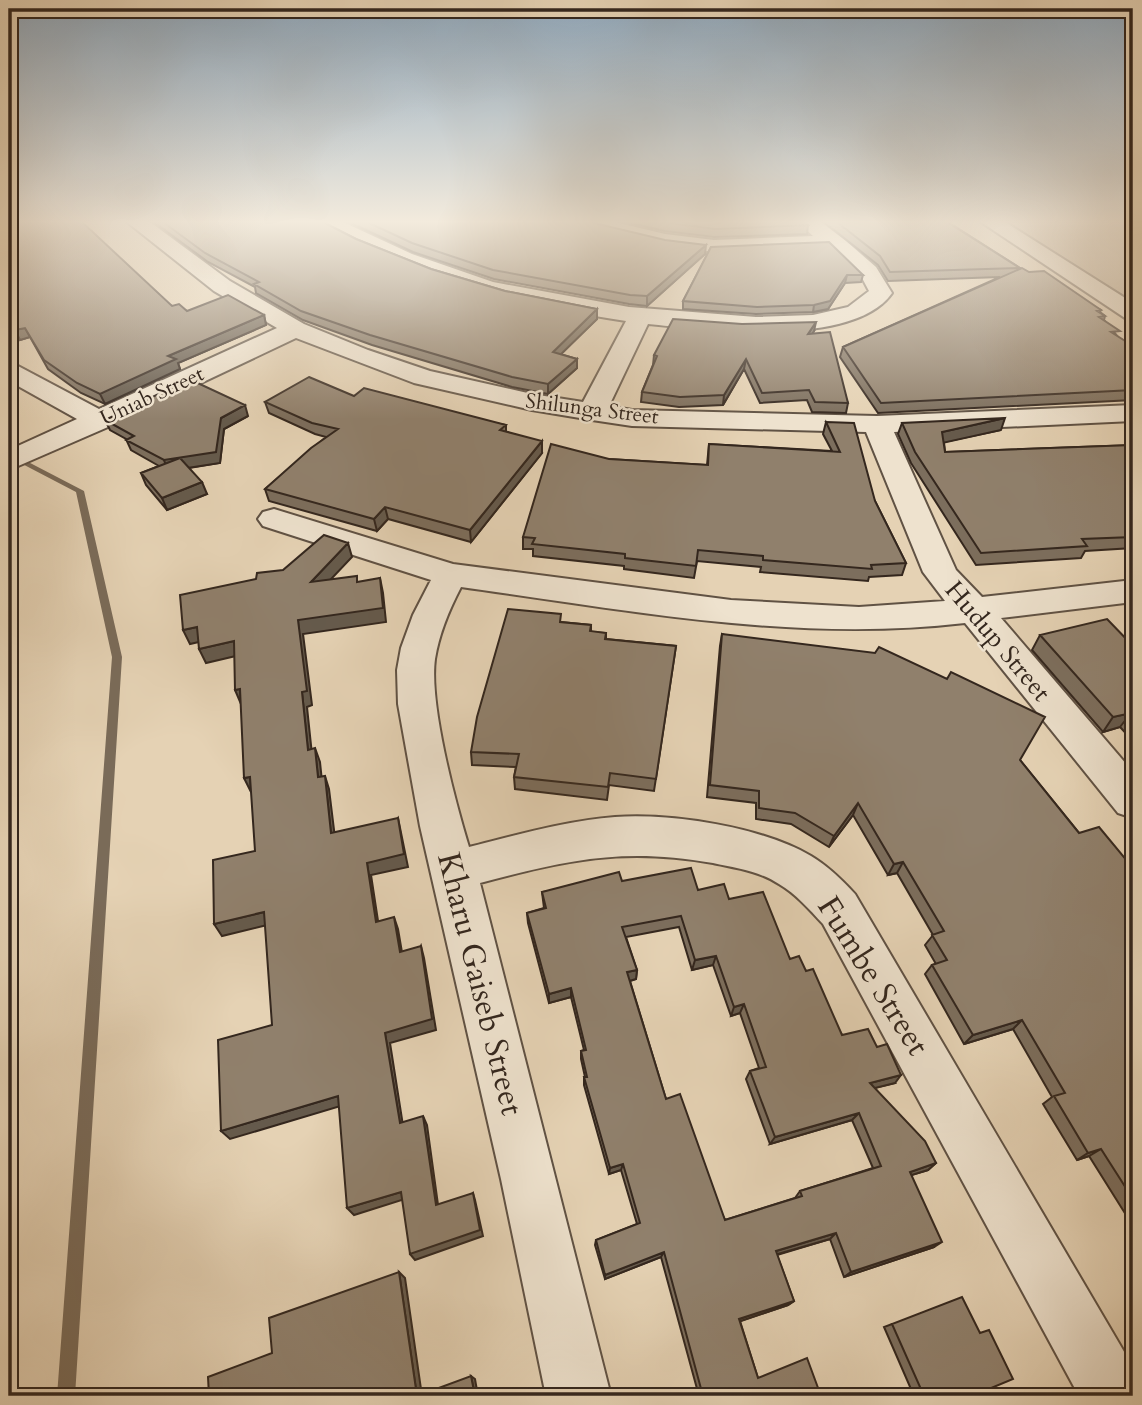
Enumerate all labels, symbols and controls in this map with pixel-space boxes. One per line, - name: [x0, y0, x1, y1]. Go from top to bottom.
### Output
- street label: Uniab Street: [95, 359, 209, 433]
- street label: Shilunga Street: [524, 386, 661, 432]
- street label: Hudup Street: [937, 573, 1059, 709]
- street label: Kharu Gaiseb Street: [426, 848, 534, 1120]
- street label: Fumbe Street: [807, 888, 939, 1064]

